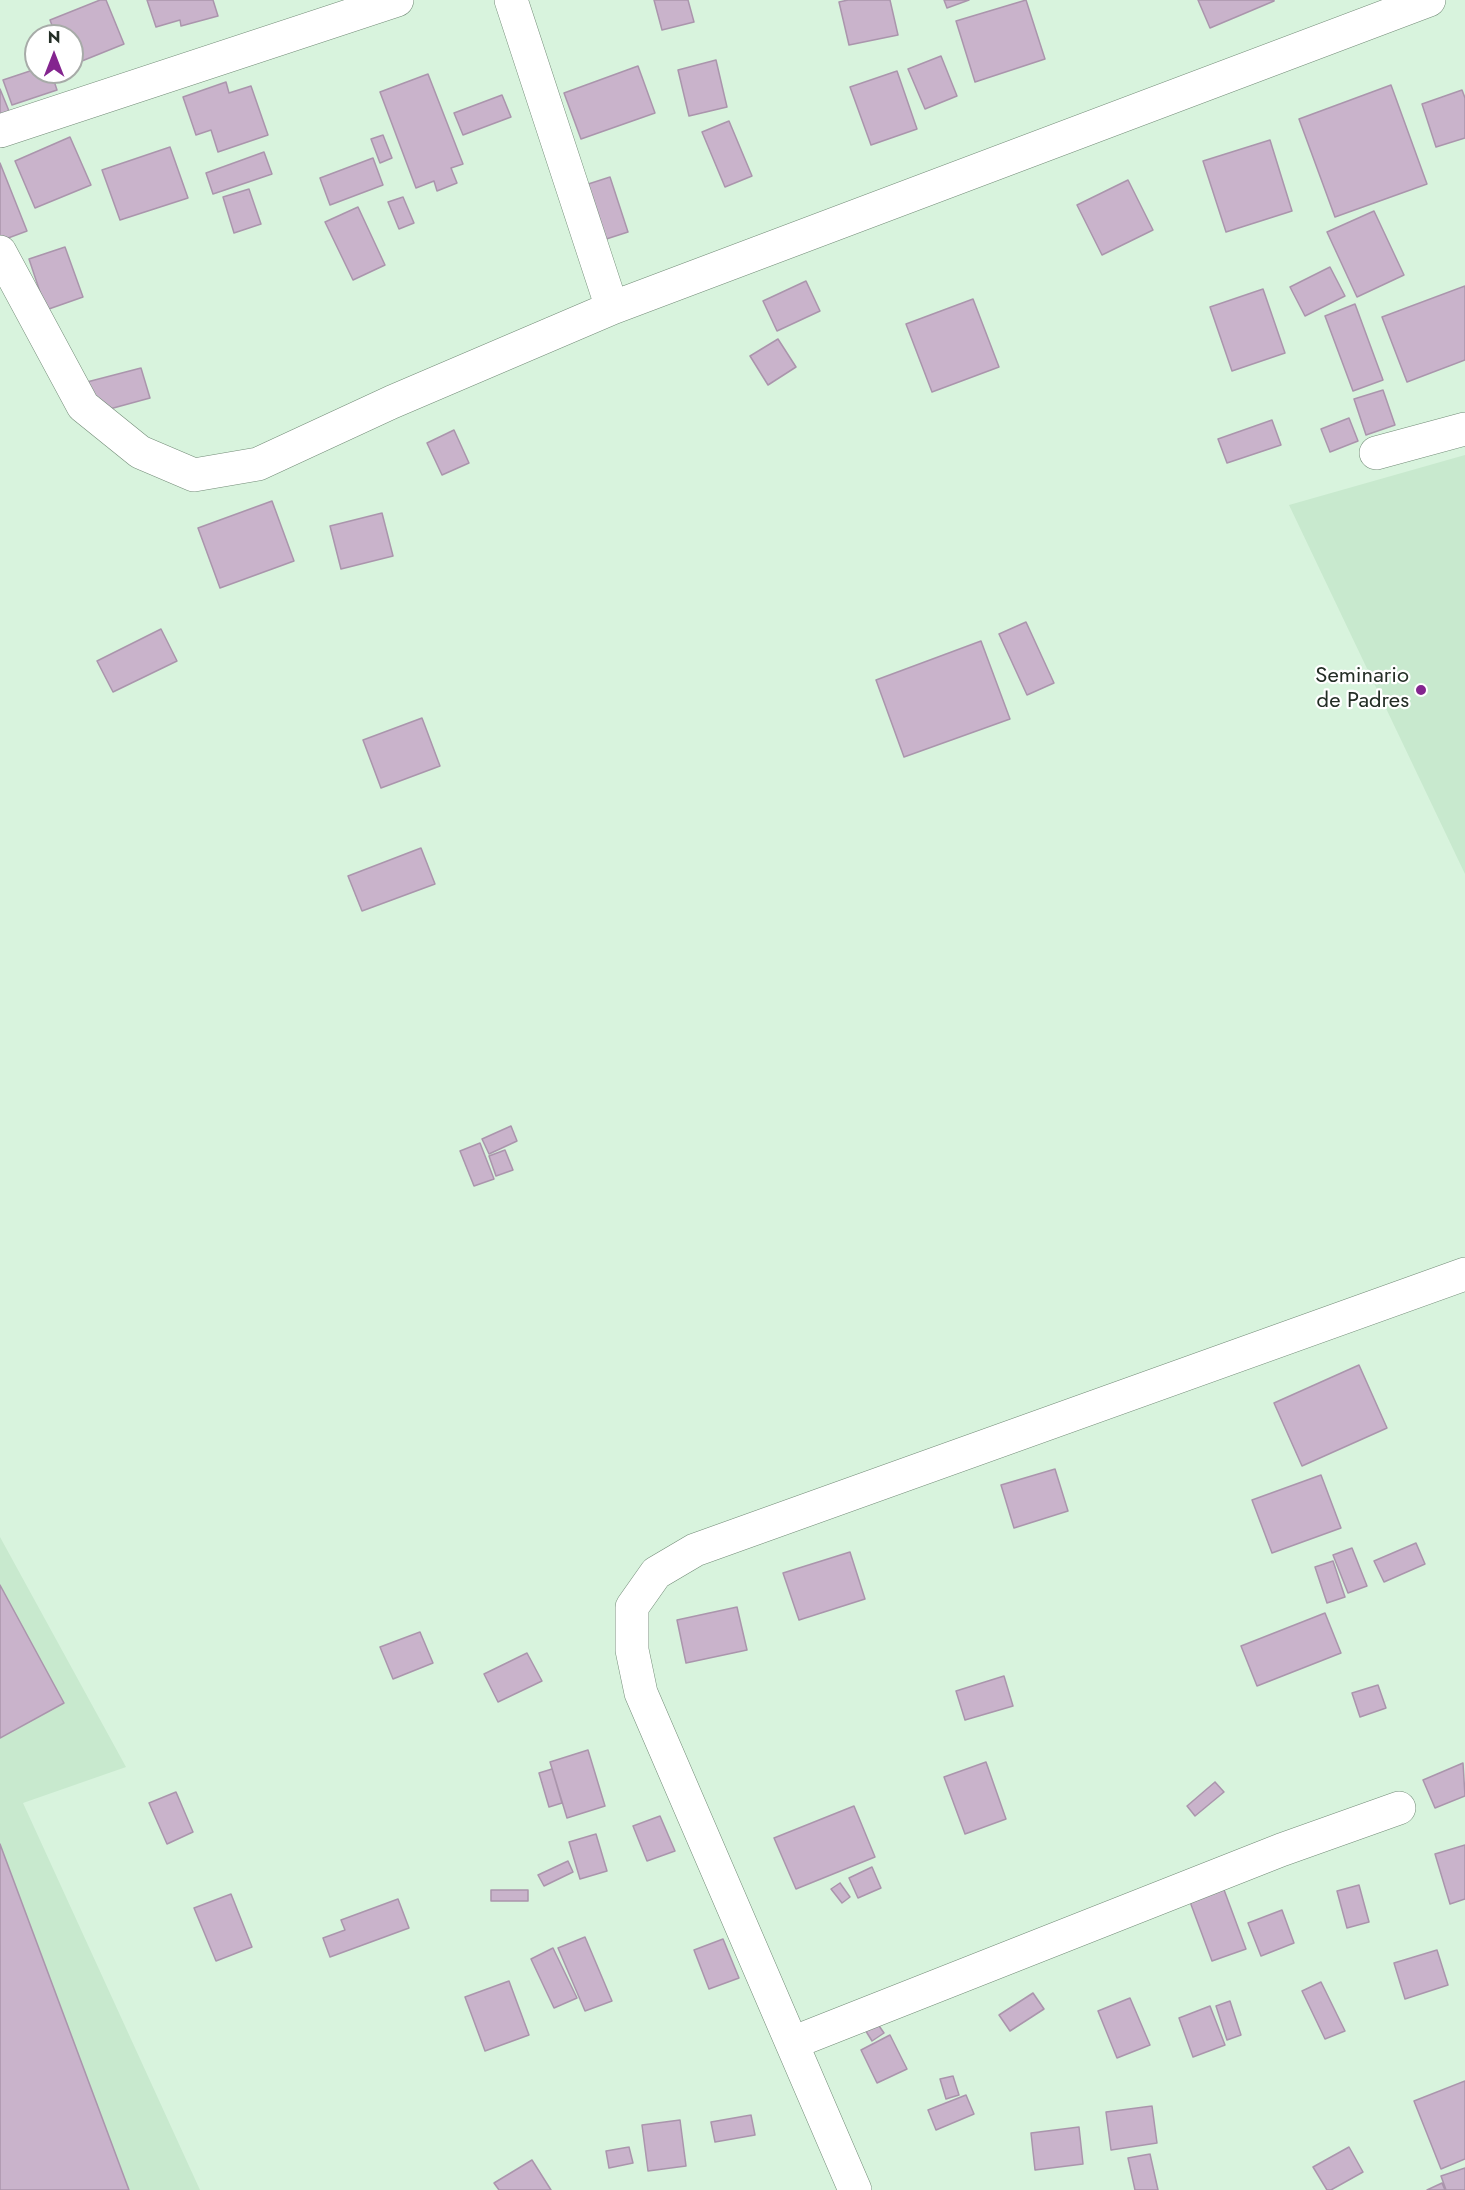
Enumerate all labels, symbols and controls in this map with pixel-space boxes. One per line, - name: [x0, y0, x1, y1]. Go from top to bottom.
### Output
- north arrow: [24, 24, 84, 84]
- text: N: [48, 26, 60, 49]
- place label: Seminario de Padres: [1315, 664, 1409, 716]
- marker: Seminario de Padres: [1414, 683, 1428, 697]

